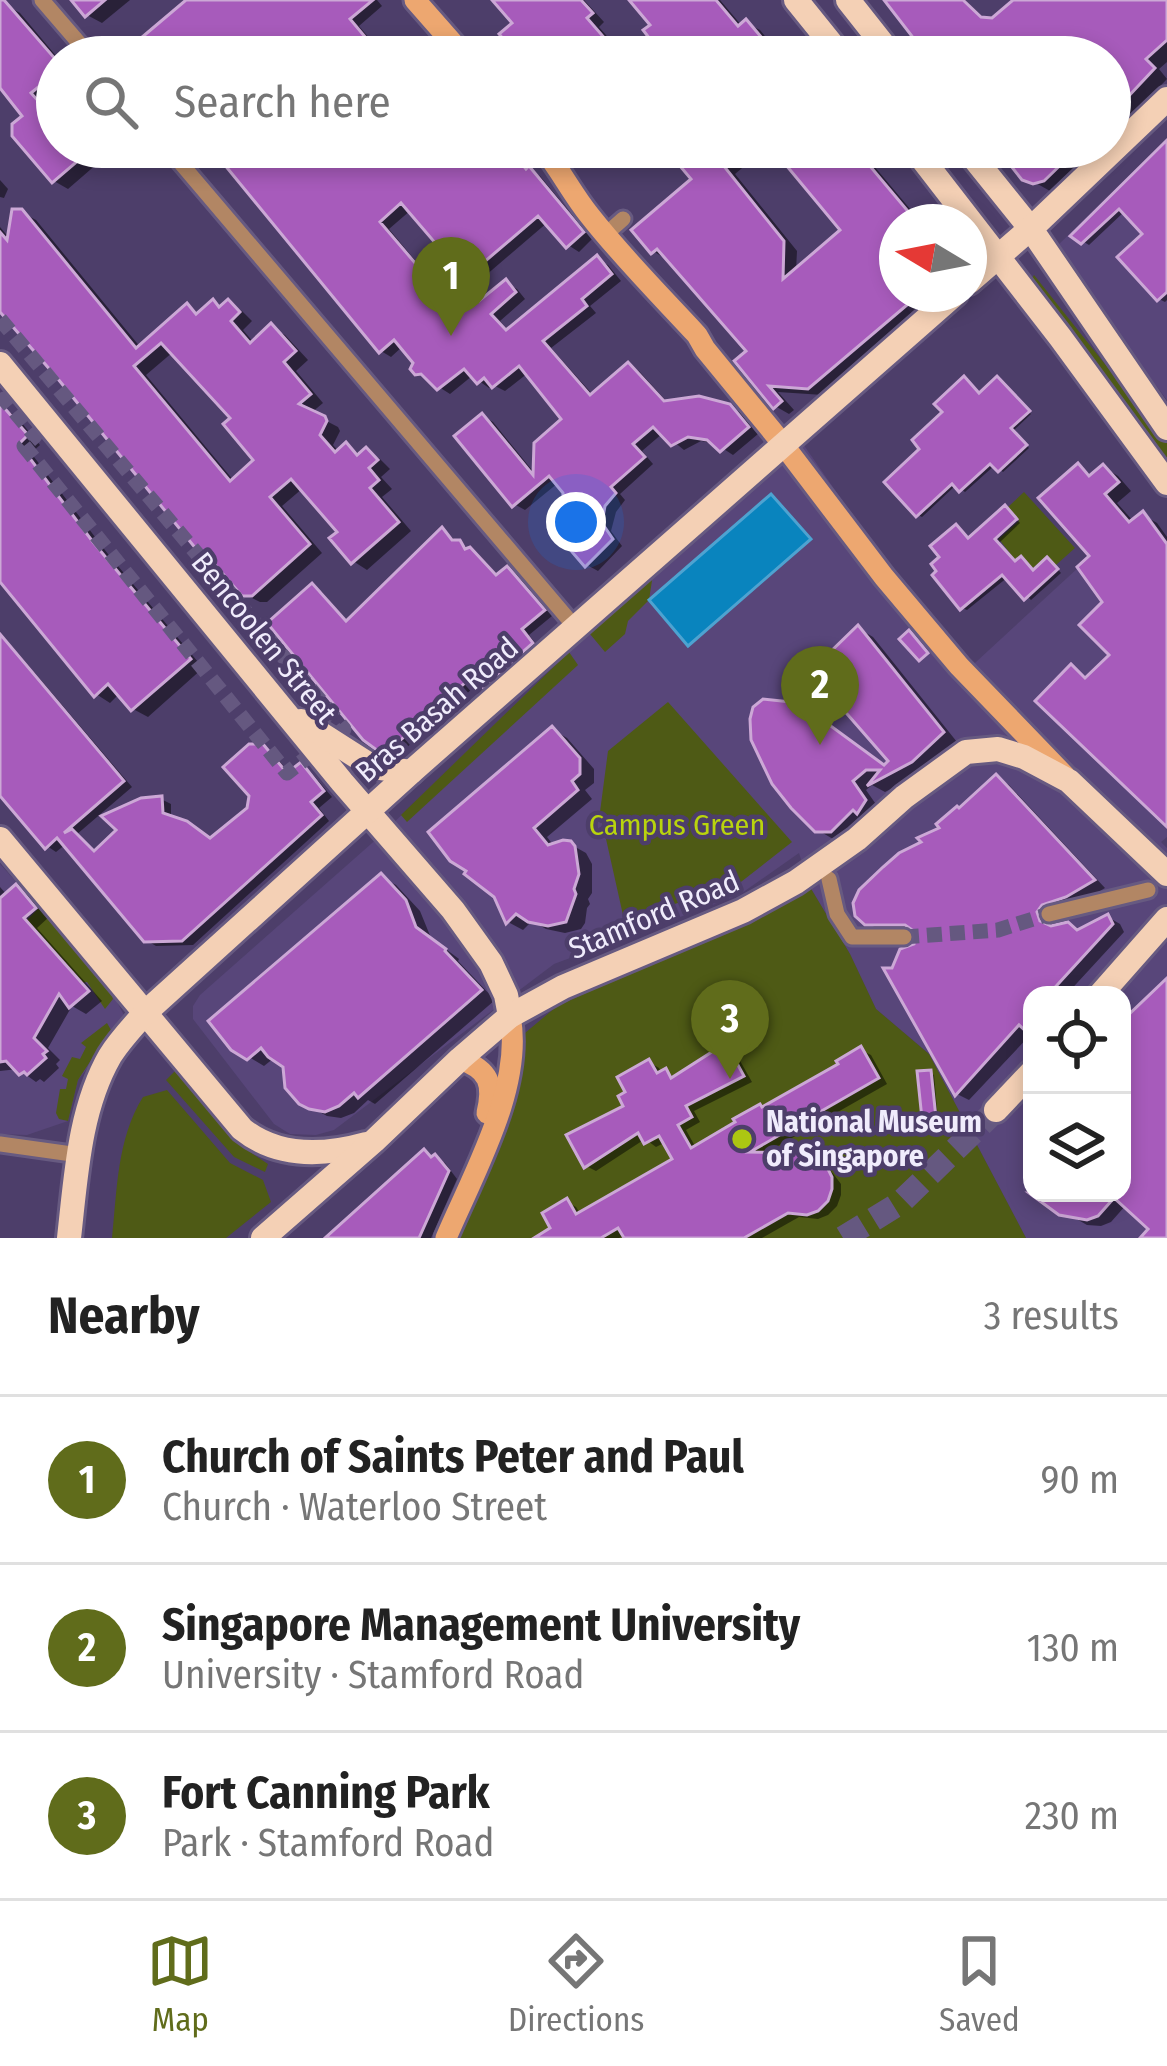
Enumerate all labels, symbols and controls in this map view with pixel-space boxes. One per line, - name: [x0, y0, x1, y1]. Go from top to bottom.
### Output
- search box: [36, 36, 1131, 168]
- icon: search: [78, 69, 144, 135]
- text: Search here: [174, 75, 391, 129]
- north arrow: [879, 204, 987, 312]
- pin: 1: [412, 237, 490, 336]
- your location: [546, 492, 606, 552]
- street label: Bencoolen Street: [184, 545, 344, 731]
- street label: Bras Basah Road: [348, 630, 526, 790]
- pin: 2: [781, 646, 859, 745]
- park label: Campus Green: [589, 807, 765, 843]
- street label: Stamford Road: [563, 863, 745, 967]
- pin: 3: [691, 980, 769, 1079]
- map controls: [1023, 986, 1131, 1202]
- button: locate: [1023, 986, 1131, 1094]
- button: layers: [1023, 1094, 1131, 1202]
- place label: National Museum of Singapore: [766, 1104, 982, 1174]
- marker: National Museum of Singapore: [729, 1126, 755, 1152]
- text: Nearby: [48, 1285, 200, 1347]
- text: 3 results: [984, 1293, 1119, 1339]
- text: Church of Saints Peter and Paul: [162, 1430, 744, 1484]
- text: 1: [79, 1457, 95, 1503]
- text: 90 m: [1041, 1457, 1119, 1503]
- text: Church · Waterloo Street: [162, 1484, 547, 1530]
- text: Singapore Management University: [162, 1598, 800, 1652]
- text: 2: [78, 1625, 96, 1671]
- text: 130 m: [1027, 1625, 1119, 1671]
- text: University · Stamford Road: [162, 1652, 584, 1698]
- text: Fort Canning Park: [162, 1766, 490, 1820]
- text: 3: [78, 1793, 96, 1839]
- text: 230 m: [1025, 1793, 1119, 1839]
- text: Park · Stamford Road: [162, 1820, 494, 1866]
- tab: Map: [147, 1928, 213, 2040]
- tab: Directions: [508, 1928, 644, 2040]
- tab: Saved: [939, 1928, 1020, 2040]

